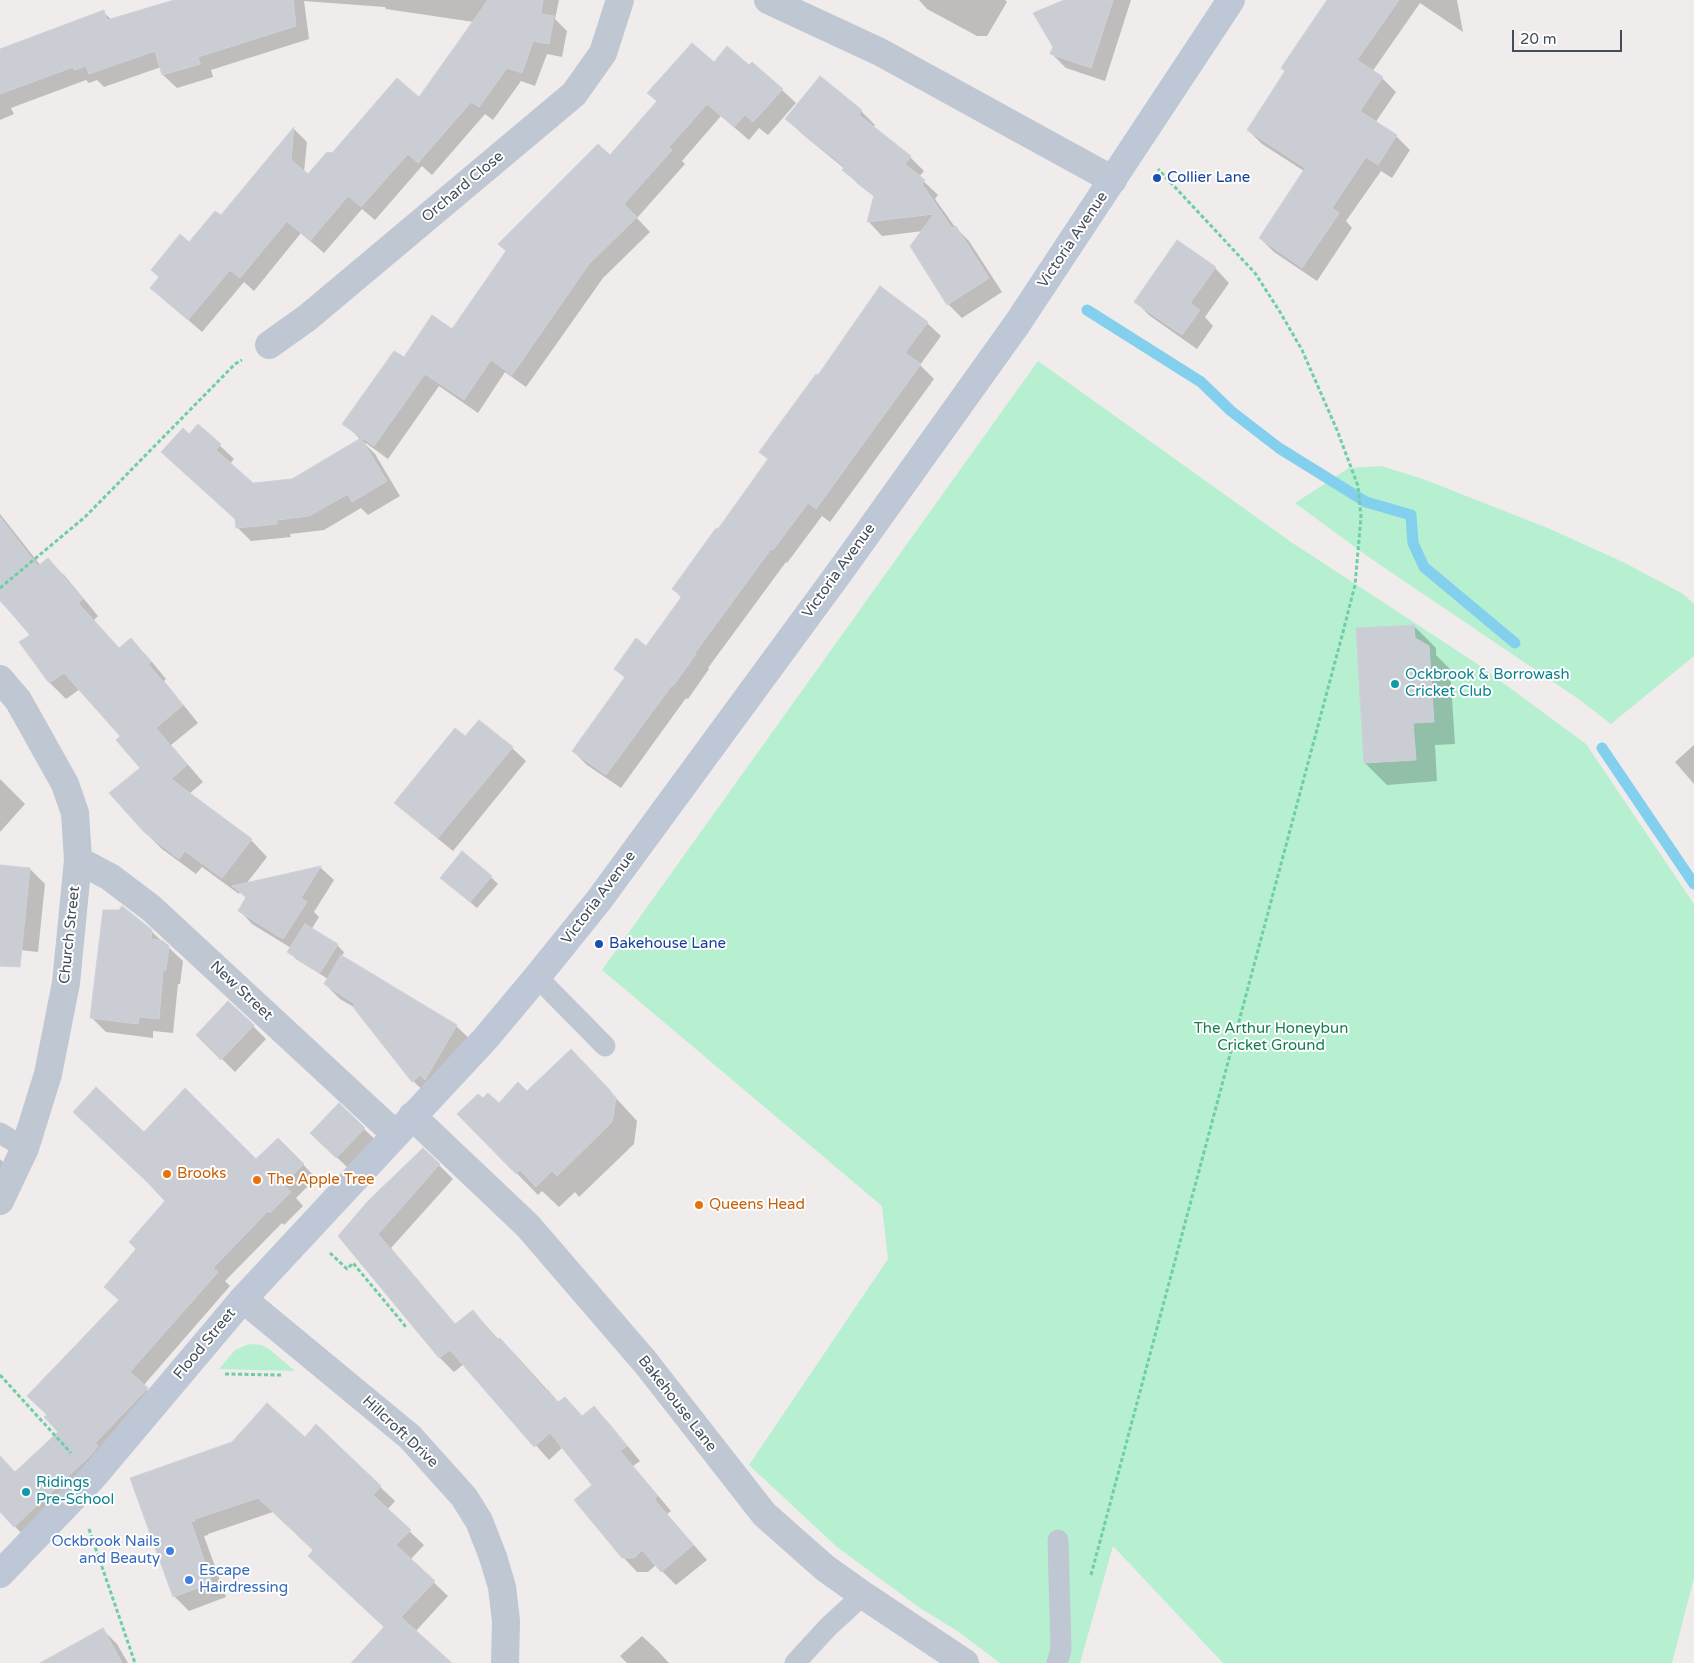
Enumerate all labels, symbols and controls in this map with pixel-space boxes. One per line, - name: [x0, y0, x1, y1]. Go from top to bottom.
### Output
- scale bar: [1514, 20, 1624, 52]
- text: 20 m: [1520, 30, 1557, 48]
- street label: Orchard Close: [419, 148, 507, 226]
- place label: Collier Lane: [1167, 169, 1250, 187]
- marker: Collier Lane: [1151, 172, 1163, 184]
- street label: Victoria Avenue: [1034, 188, 1112, 292]
- street label: Victoria Avenue: [799, 520, 879, 622]
- place label: Ockbrook & Borrowash Cricket Club: [1405, 666, 1570, 701]
- marker: Ockbrook & Borrowash Cricket Club: [1389, 678, 1401, 690]
- street label: Victoria Avenue: [558, 848, 640, 948]
- street label: Church Street: [56, 885, 84, 985]
- place label: Bakehouse Lane: [609, 935, 726, 953]
- marker: Bakehouse Lane: [593, 938, 605, 950]
- street label: New Street: [206, 958, 276, 1024]
- park label: The Arthur Honeybun Cricket Ground: [1194, 1020, 1348, 1055]
- place label: Brooks: [177, 1165, 226, 1183]
- marker: Brooks: [161, 1168, 173, 1180]
- place label: The Apple Tree: [267, 1171, 374, 1189]
- marker: The Apple Tree: [251, 1174, 263, 1186]
- place label: Queens Head: [709, 1196, 805, 1214]
- marker: Queens Head: [693, 1199, 705, 1211]
- street label: Flood Street: [170, 1305, 240, 1383]
- street label: Bakehouse Lane: [634, 1352, 720, 1456]
- street label: Hillcroft Drive: [358, 1392, 442, 1472]
- place label: Ridings Pre-School: [36, 1474, 114, 1509]
- marker: Ridings Pre-School: [20, 1486, 32, 1498]
- place label: Ockbrook Nails and Beauty: [51, 1533, 160, 1568]
- marker: Ockbrook Nails and Beauty: [164, 1545, 176, 1557]
- place label: Escape Hairdressing: [199, 1562, 288, 1597]
- marker: Escape Hairdressing: [183, 1574, 195, 1586]

